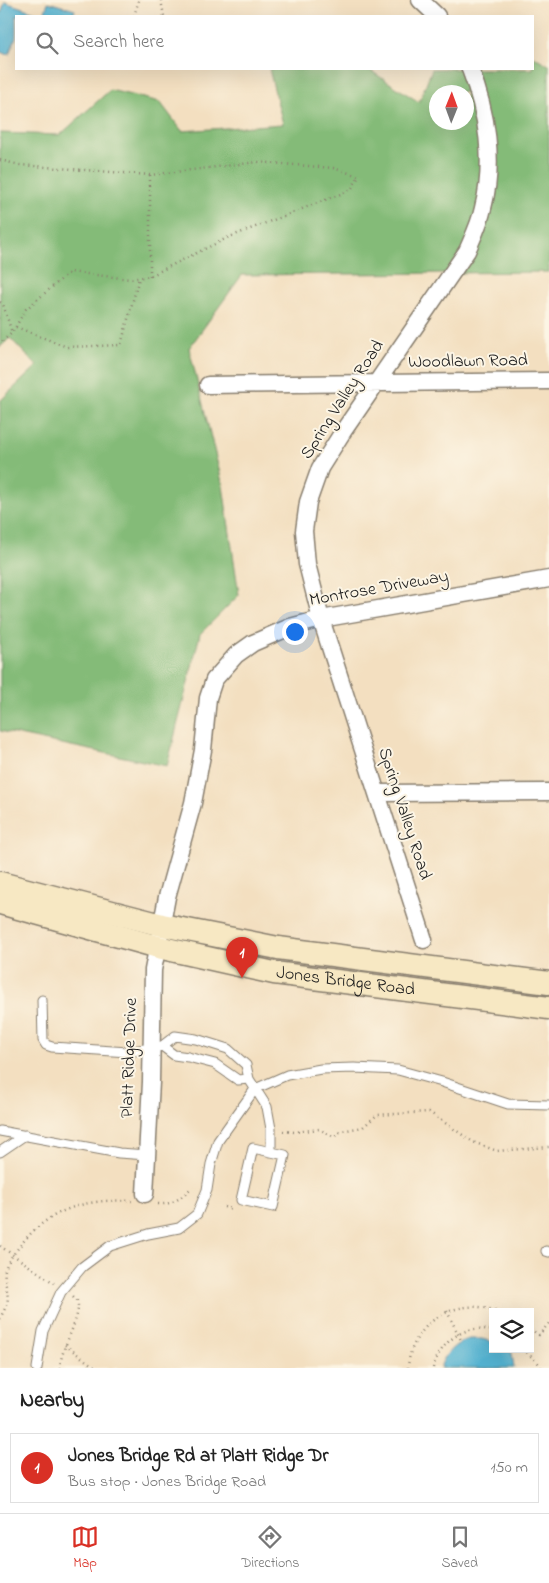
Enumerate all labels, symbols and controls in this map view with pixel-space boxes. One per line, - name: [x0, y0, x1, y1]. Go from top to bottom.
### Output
- search box: [15, 15, 534, 70]
- icon: search: [33, 29, 61, 57]
- text: Search here: [73, 29, 164, 56]
- north arrow: [429, 85, 474, 130]
- street label: Spring Valley Road: [295, 335, 392, 465]
- street label: Woodlawn Road: [408, 348, 528, 376]
- street label: Montrose Driveway: [307, 564, 451, 614]
- your location: [282, 619, 308, 645]
- street label: Spring Valley Road: [369, 745, 438, 884]
- pin: 1: [226, 937, 258, 978]
- street label: Jones Bridge Road: [275, 960, 417, 1004]
- street label: Platt Ridge Drive: [115, 997, 146, 1119]
- map controls: [489, 1308, 534, 1353]
- button: layers: [489, 1308, 534, 1353]
- text: Nearby: [20, 1386, 84, 1416]
- text: Jones Bridge Rd at Platt Ridge Dr: [68, 1443, 328, 1470]
- text: 1: [34, 1456, 40, 1480]
- text: 150 m: [490, 1456, 528, 1480]
- text: Bus stop · Jones Bridge Road: [68, 1470, 266, 1494]
- tab: Map: [71, 1523, 99, 1574]
- tab: Directions: [241, 1523, 299, 1574]
- tab: Saved: [441, 1523, 478, 1574]

